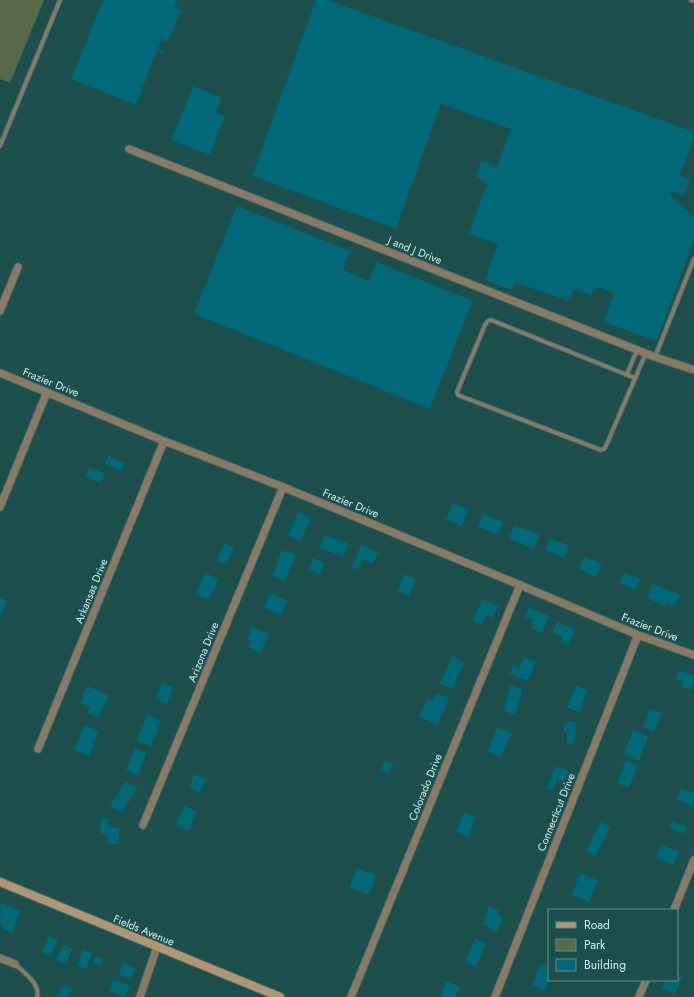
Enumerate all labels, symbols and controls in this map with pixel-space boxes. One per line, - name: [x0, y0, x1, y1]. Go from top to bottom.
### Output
- street label: J and J Drive: [384, 231, 445, 268]
- street label: Frazier Drive: [20, 363, 82, 401]
- street label: Frazier Drive: [320, 484, 382, 522]
- street label: Arkansas Drive: [71, 556, 111, 626]
- street label: Frazier Drive: [619, 609, 681, 645]
- street label: Arizona Drive: [184, 619, 222, 684]
- street label: Colorado Drive: [404, 751, 446, 823]
- street label: Connecticut Drive: [533, 770, 579, 853]
- legend: [548, 909, 678, 981]
- street label: Fields Avenue: [111, 910, 177, 950]
- text: Road: [584, 916, 610, 934]
- text: Park: [584, 936, 606, 954]
- text: Building: [584, 956, 626, 974]

